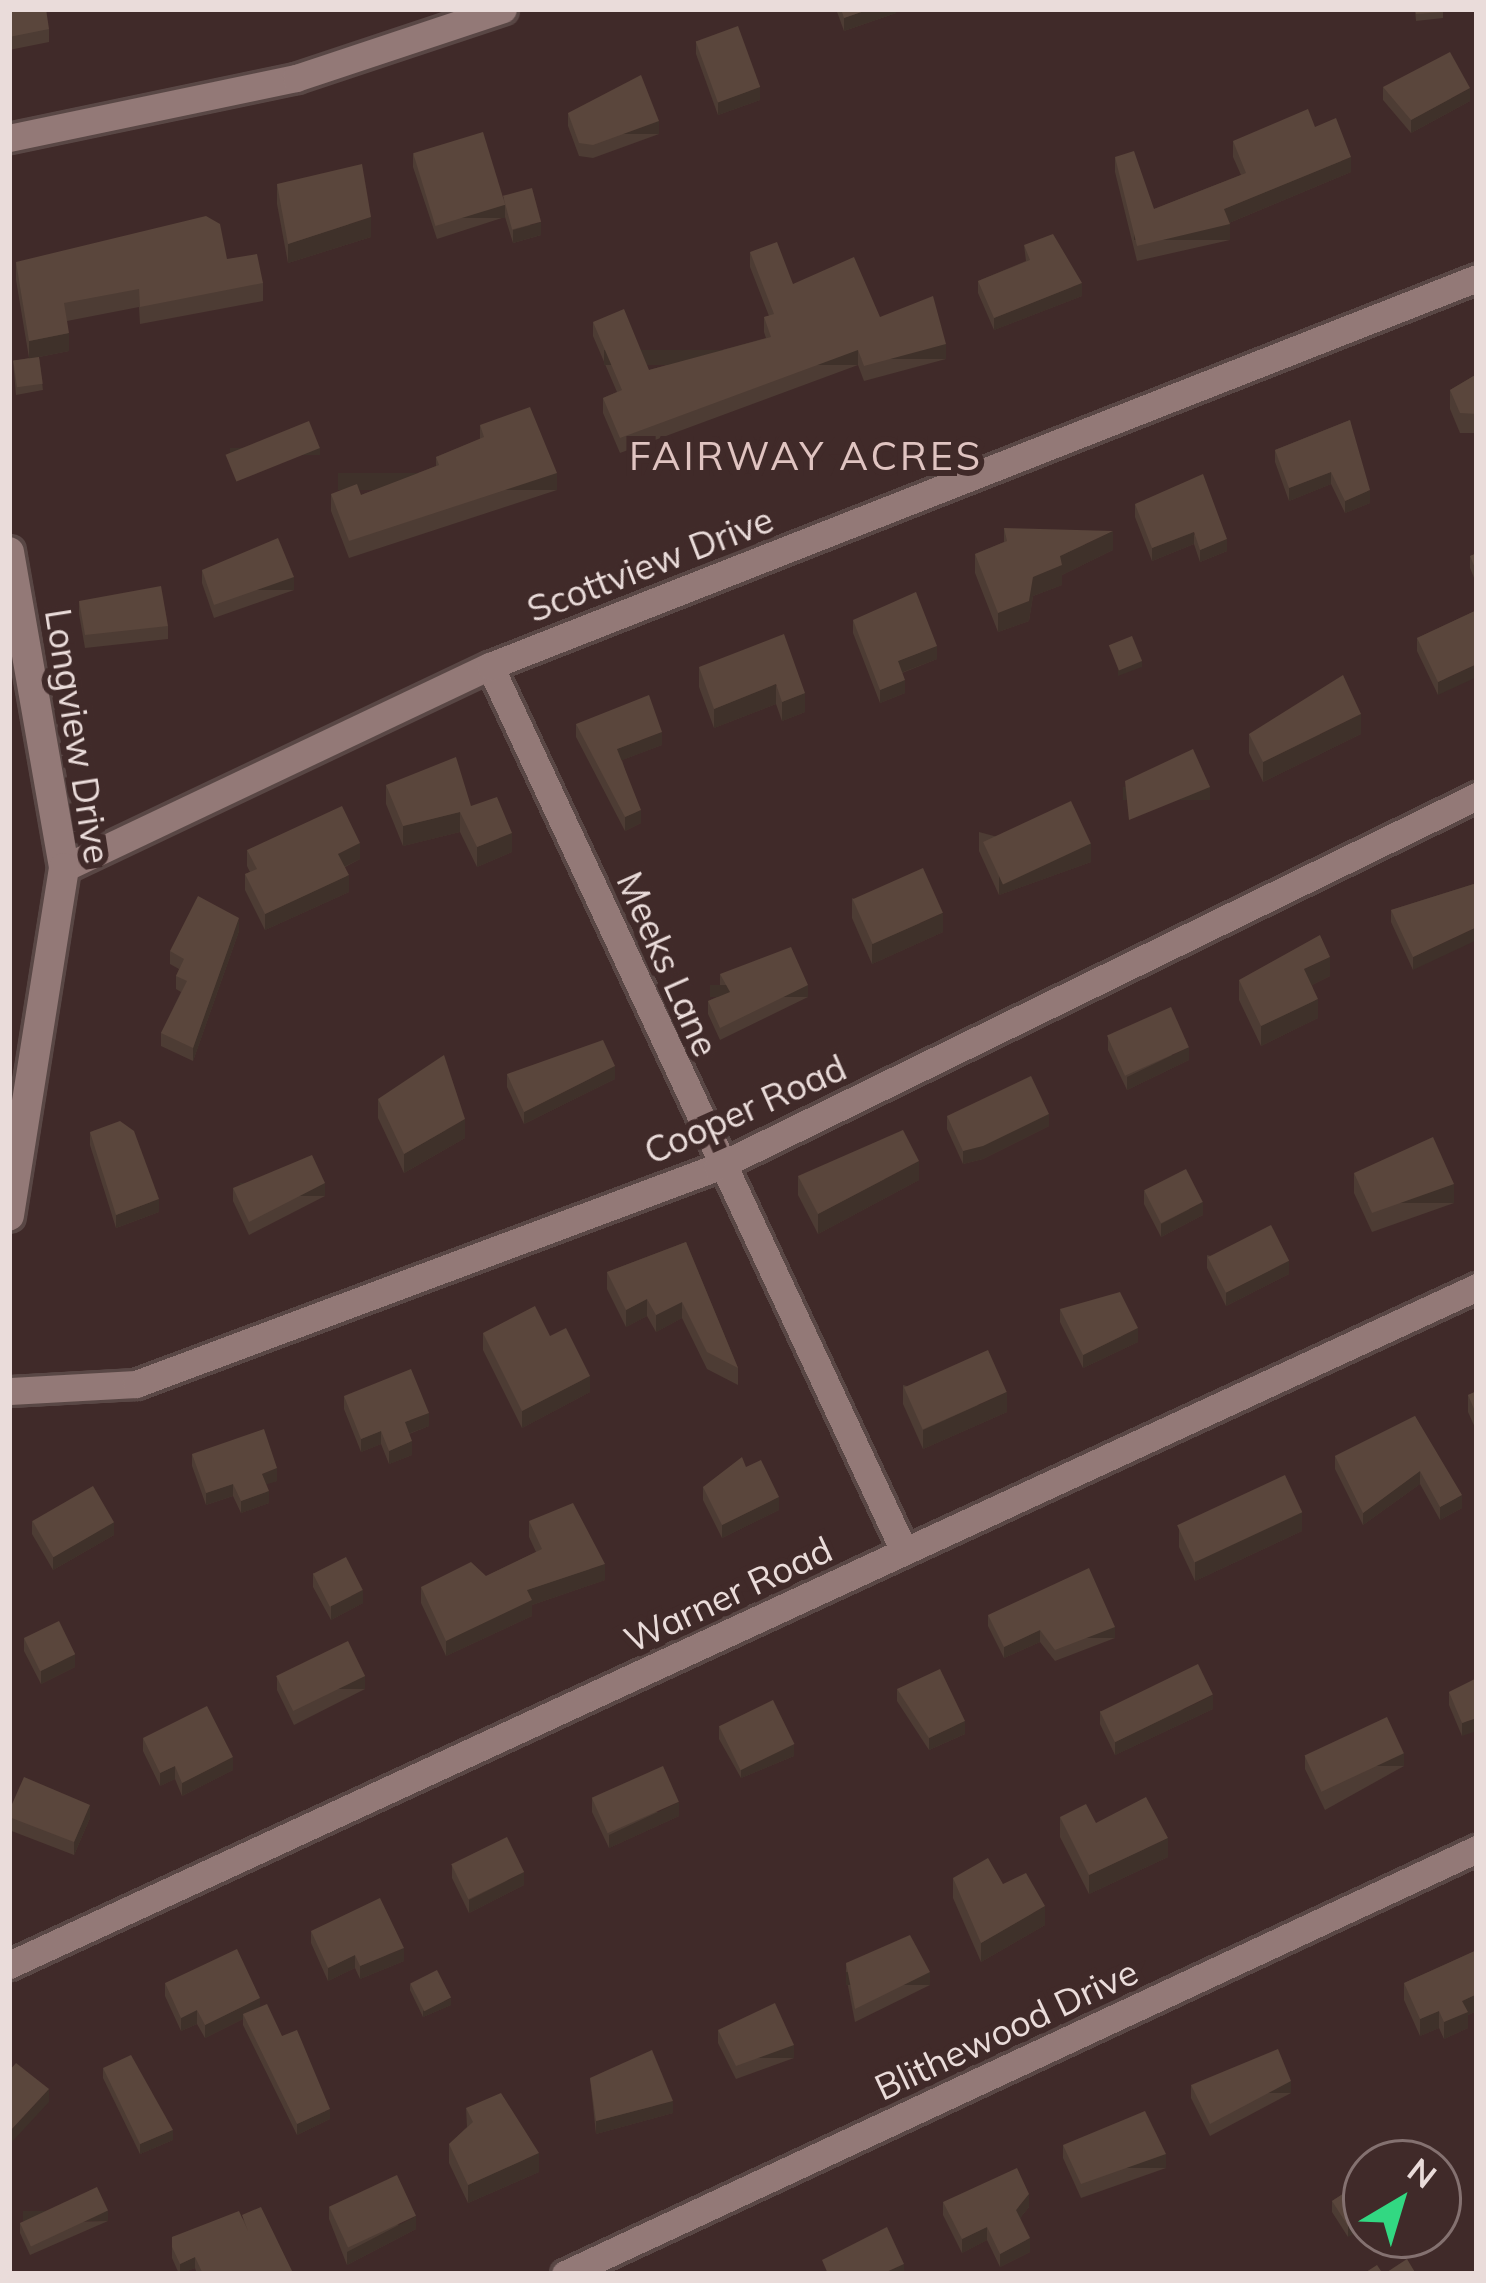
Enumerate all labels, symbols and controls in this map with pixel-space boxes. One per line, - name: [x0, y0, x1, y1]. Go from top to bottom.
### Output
- district label: FAIRWAY ACRES: [629, 433, 983, 479]
- street label: Scottview Drive: [521, 497, 779, 631]
- street label: Longview Drive: [37, 605, 119, 867]
- street label: Meeks Lane: [608, 865, 728, 1063]
- street label: Cooper Road: [637, 1045, 853, 1173]
- street label: Warner Road: [617, 1527, 839, 1661]
- street label: Blithewood Drive: [868, 1949, 1144, 2109]
- north arrow: [1342, 2139, 1462, 2259]
- text: N: [1400, 2149, 1445, 2196]

